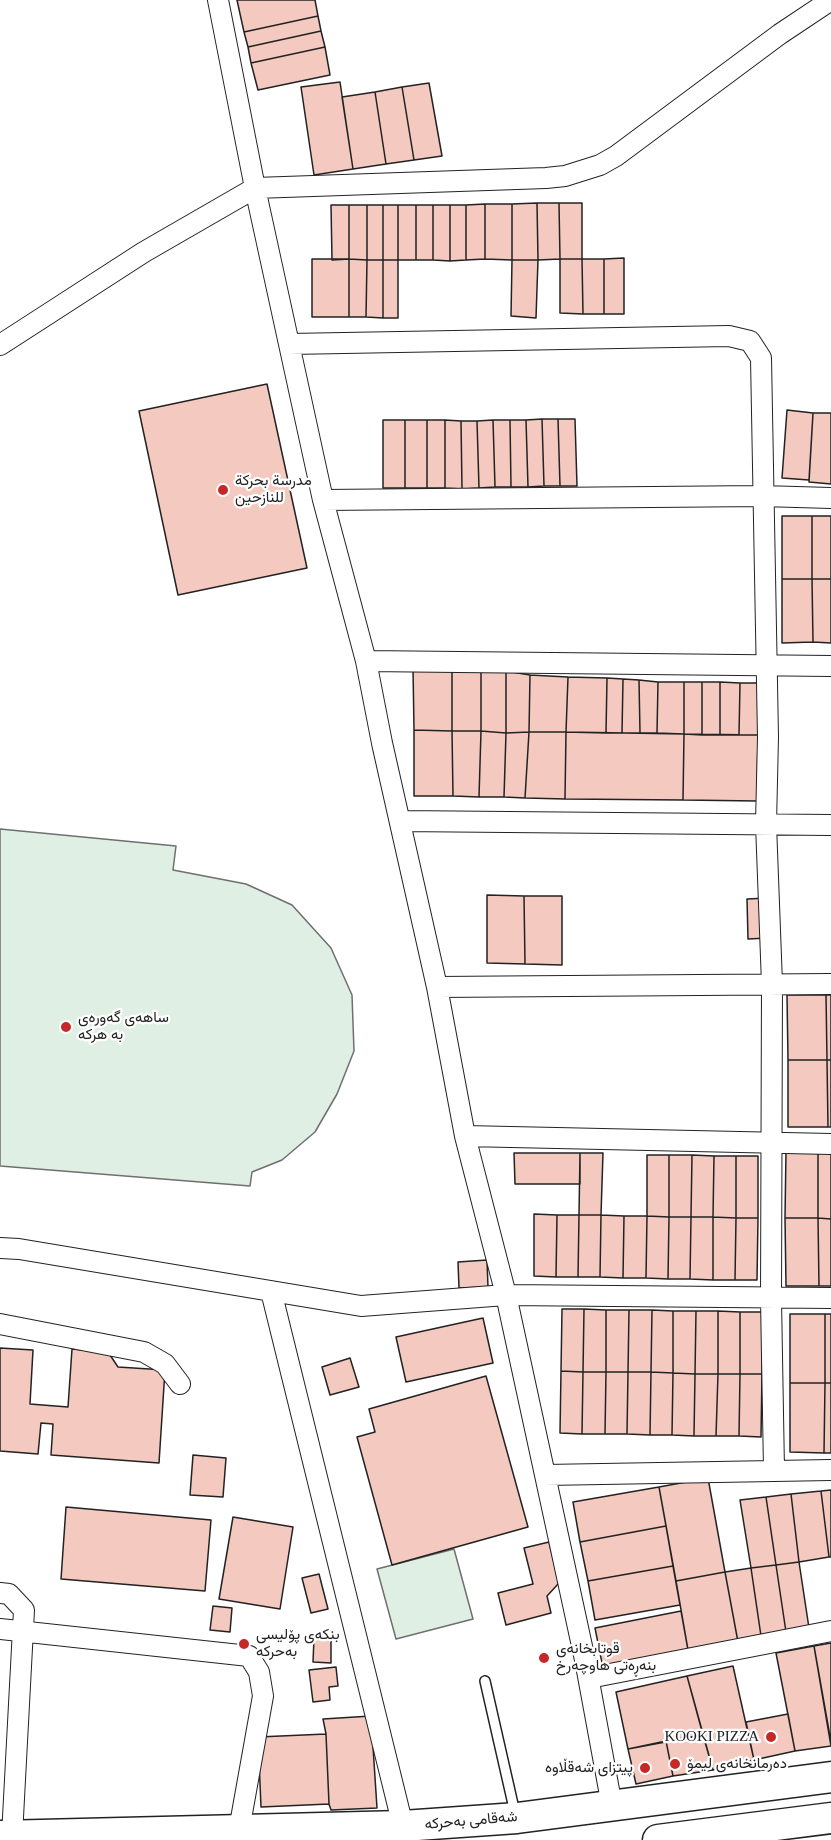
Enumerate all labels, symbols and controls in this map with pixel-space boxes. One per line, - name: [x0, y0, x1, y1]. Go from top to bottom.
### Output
- place label: مدرسة بحركة للنازحين: [235, 472, 312, 507]
- marker: مدرسة بحركة للنازحين: [216, 483, 230, 497]
- place label: ساهه‌ی گه‌وره‌ی به هركه‌: [78, 1009, 169, 1044]
- marker: ساهه‌ی گه‌وره‌ی به هركه‌: [59, 1020, 73, 1034]
- place label: بنکەی پۆلیسی بەحرکە: [256, 1626, 340, 1661]
- marker: بنکەی پۆلیسی بەحرکە: [237, 1637, 251, 1651]
- place label: قوتابخانەی بنەڕەتی هاوچەرخ: [556, 1640, 656, 1675]
- marker: قوتابخانەی بنەڕەتی هاوچەرخ: [537, 1651, 551, 1665]
- place label: KOOKI PIZZA: [664, 1728, 759, 1746]
- marker: KOOKI PIZZA: [764, 1730, 778, 1744]
- place label: دەرمانخانەی لیمۆ: [687, 1755, 787, 1773]
- marker: دەرمانخانەی لیمۆ: [668, 1757, 682, 1771]
- place label: پیتزای شەقڵاوە: [545, 1759, 633, 1777]
- marker: پیتزای شەقڵاوە: [638, 1761, 652, 1775]
- street label: شەقامی بەحرکە: [424, 1808, 518, 1834]

